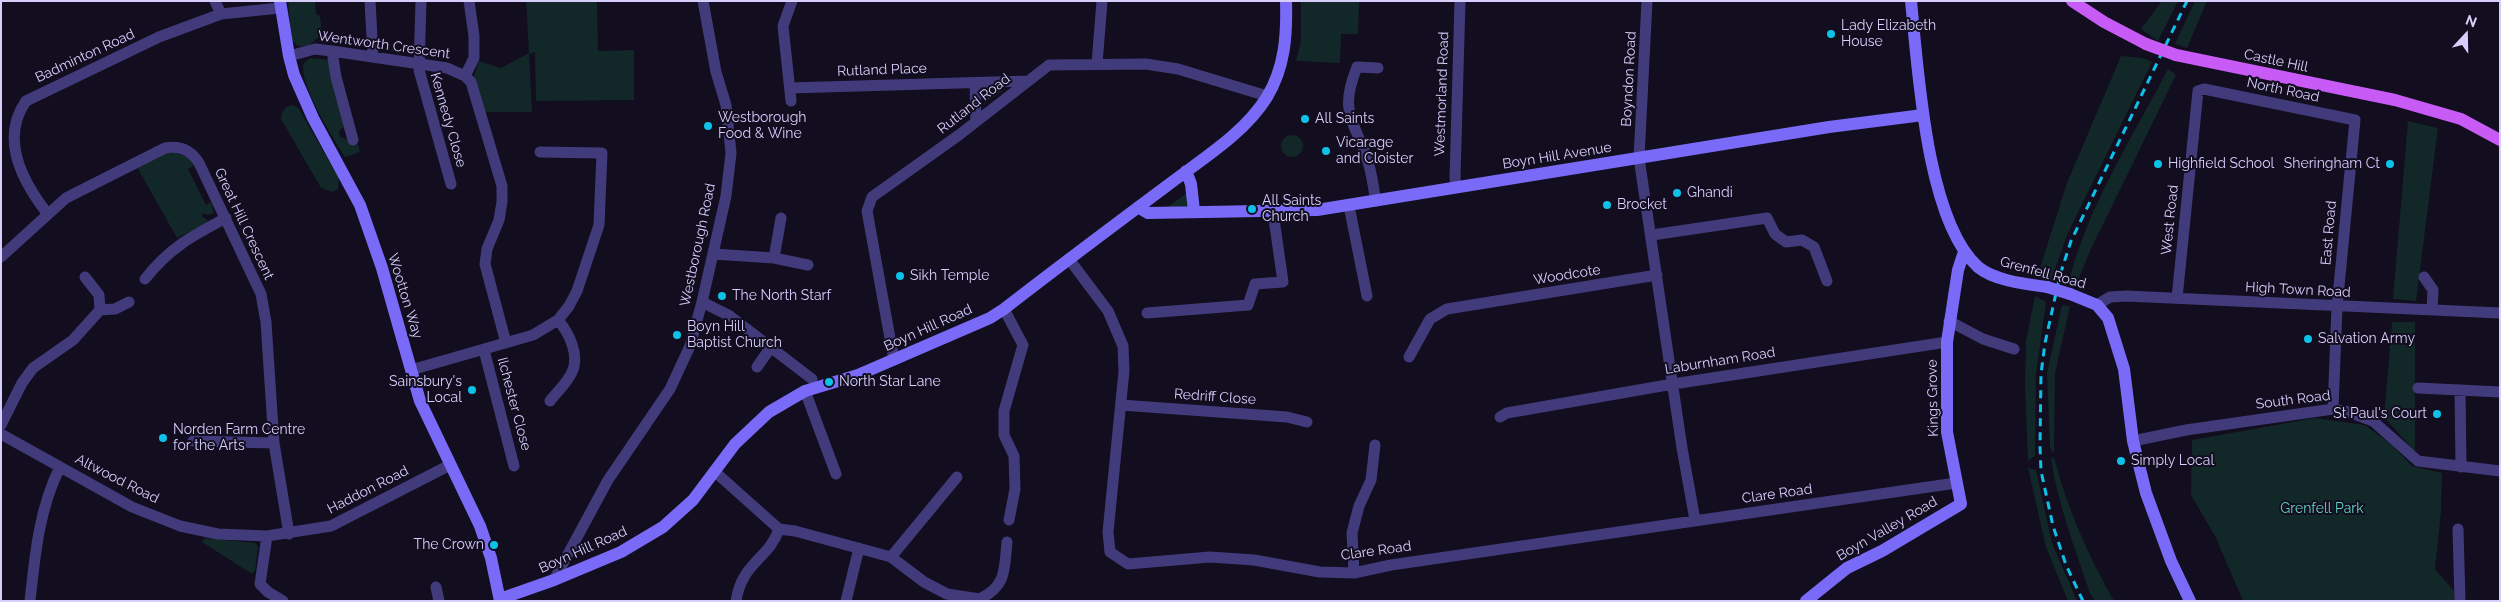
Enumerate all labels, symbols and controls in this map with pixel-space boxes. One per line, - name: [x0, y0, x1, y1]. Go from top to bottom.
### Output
- north arrow: [2441, 10, 2491, 60]
- text: N: [2464, 12, 2479, 30]
- place label: Lady Elizabeth House: [1841, 18, 1936, 50]
- street label: Badminton Road: [33, 26, 137, 86]
- street label: Wentworth Crescent: [317, 27, 451, 63]
- marker: Lady Elizabeth House: [1825, 28, 1837, 40]
- street label: Westmorland Road: [1431, 31, 1453, 157]
- street label: Boyndon Road: [1618, 31, 1640, 127]
- street label: Castle Hill: [2242, 46, 2310, 76]
- street label: Rutland Place: [837, 60, 927, 80]
- street label: Rutland Road: [934, 70, 1014, 138]
- street label: Kennedy Close: [426, 71, 470, 169]
- street label: North Road: [2245, 74, 2321, 106]
- place label: Westborough Food & Wine: [718, 110, 806, 142]
- place label: All Saints: [1315, 111, 1374, 127]
- marker: All Saints: [1299, 113, 1311, 125]
- marker: Westborough Food & Wine: [702, 120, 714, 132]
- place label: Vicarage and Cloister: [1336, 135, 1413, 168]
- street label: Boyn Hill Avenue: [1501, 139, 1613, 173]
- marker: Vicarage and Cloister: [1320, 145, 1332, 157]
- place label: Highfield School: [2168, 156, 2274, 172]
- place label: Sheringham Ct: [2284, 156, 2380, 172]
- marker: Highfield School: [2152, 158, 2164, 170]
- marker: Sheringham Ct: [2384, 158, 2396, 170]
- street label: Great Hill Crescent: [211, 166, 277, 282]
- street label: Westborough Road: [677, 182, 719, 308]
- street label: West Road: [2158, 184, 2182, 256]
- place label: Ghandi: [1687, 185, 1733, 201]
- marker: Ghandi: [1671, 187, 1683, 199]
- place label: All Saints Church: [1262, 193, 1321, 226]
- place label: Brocket: [1617, 197, 1667, 213]
- marker: Brocket: [1601, 199, 1613, 211]
- street label: East Road: [2318, 200, 2340, 266]
- marker: All Saints Church: [1246, 203, 1258, 215]
- street label: Wootton Way: [384, 251, 426, 341]
- street label: Grenfell Road: [1998, 253, 2088, 293]
- street label: Woodcote: [1532, 261, 1602, 289]
- place label: Sikh Temple: [910, 268, 989, 284]
- marker: Sikh Temple: [894, 270, 906, 282]
- street label: High Town Road: [2245, 279, 2351, 301]
- place label: The North Starf: [732, 288, 831, 304]
- marker: The North Starf: [716, 290, 728, 302]
- street label: Boyn Hill Road: [881, 301, 975, 355]
- place label: Boyn Hill Baptist Church: [687, 319, 782, 352]
- marker: Boyn Hill Baptist Church: [671, 329, 683, 341]
- place label: Salvation Army: [2318, 331, 2415, 347]
- marker: Salvation Army: [2302, 333, 2314, 345]
- street label: Laburnham Road: [1664, 344, 1776, 378]
- street label: Ilchester Close: [493, 355, 535, 453]
- street label: Kings Grove: [1924, 359, 1942, 437]
- place label: Sainsbury's Local: [389, 374, 462, 407]
- place label: North Star Lane: [839, 374, 941, 390]
- marker: North Star Lane: [823, 376, 835, 388]
- marker: Sainsbury's Local: [466, 384, 478, 396]
- street label: Redriff Close: [1173, 386, 1257, 408]
- street label: South Road: [2255, 387, 2331, 413]
- place label: St Paul's Court: [2333, 406, 2427, 422]
- marker: St Paul's Court: [2431, 408, 2443, 420]
- place label: Norden Farm Centre for the Arts: [173, 422, 305, 454]
- marker: Norden Farm Centre for the Arts: [157, 432, 169, 444]
- street label: Altwood Road: [72, 451, 162, 507]
- place label: Simply Local: [2131, 453, 2214, 469]
- marker: Simply Local: [2115, 455, 2127, 467]
- street label: Haddon Road: [325, 462, 411, 518]
- street label: Clare Road: [1741, 481, 1813, 507]
- street label: Boyn Valley Road: [1834, 493, 1940, 565]
- park label: Grenfell Park: [2280, 501, 2364, 517]
- street label: Boyn Hill Road: [536, 523, 630, 577]
- place label: The Crown: [414, 537, 484, 553]
- street label: Clare Road: [1340, 538, 1412, 564]
- marker: The Crown: [488, 539, 500, 551]

